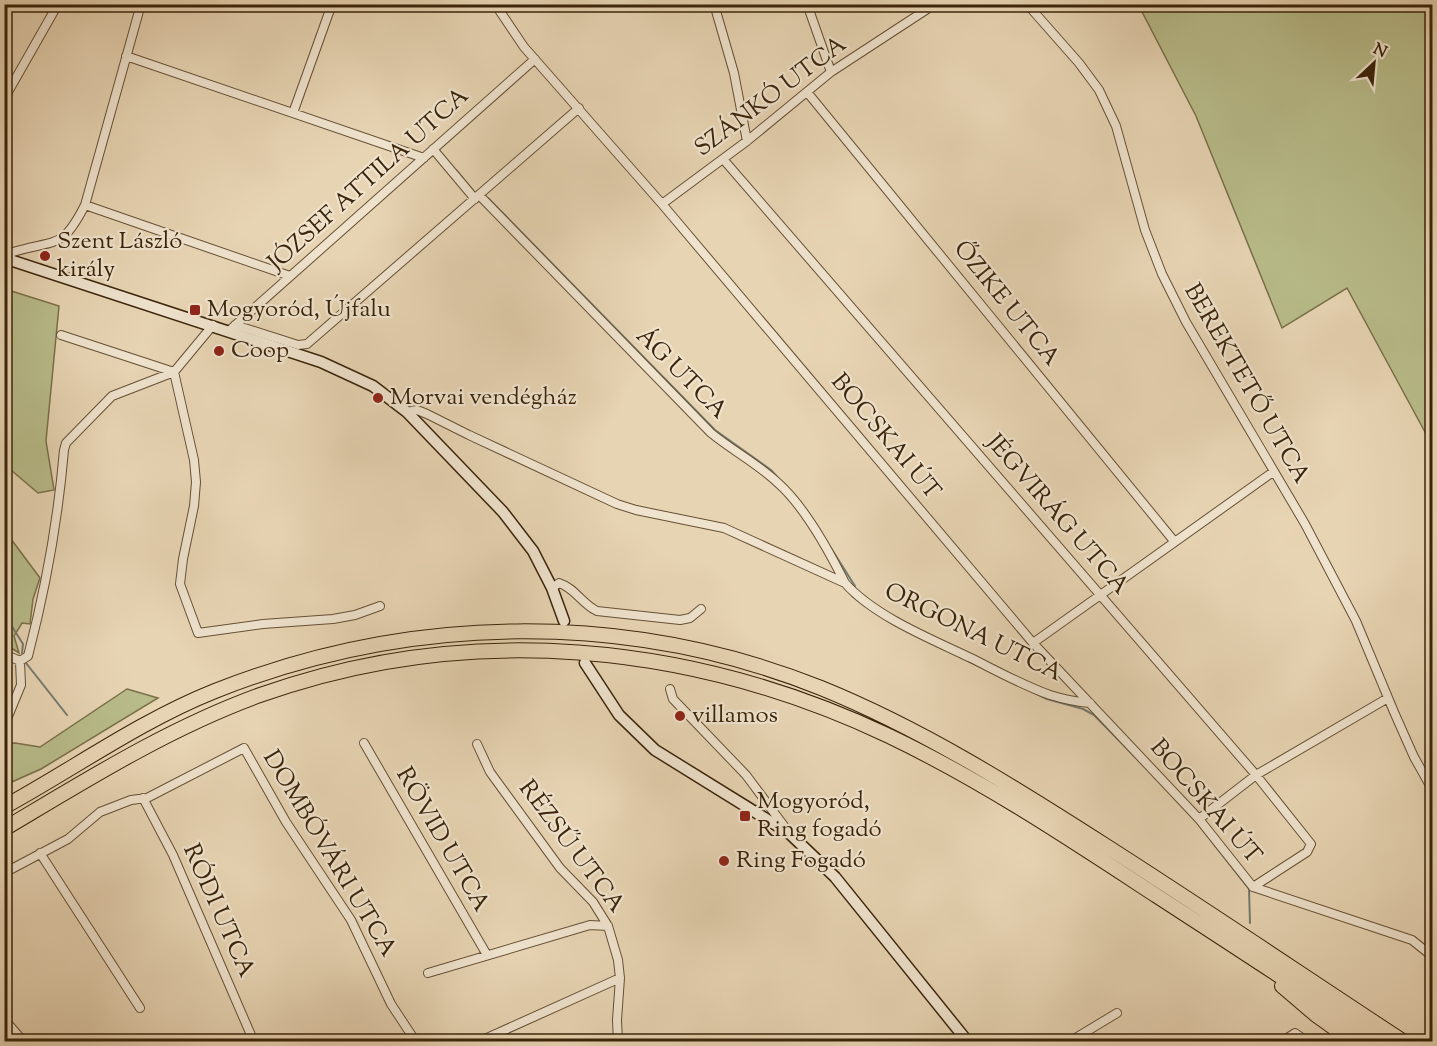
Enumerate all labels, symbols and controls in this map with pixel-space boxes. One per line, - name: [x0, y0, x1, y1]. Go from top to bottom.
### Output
- street label: SZÁNKÓ UTCA: [688, 28, 855, 166]
- north arrow: [1344, 33, 1404, 93]
- text: N: [1369, 39, 1390, 65]
- street label: JÓZSEF ATTILA UTCA: [259, 80, 478, 281]
- place label: Szent László király: [57, 225, 182, 287]
- street label: ŐZIKE UTCA: [945, 234, 1068, 375]
- marker: Szent László király: [38, 249, 52, 263]
- street label: BEREKTETŐ UTCA: [1175, 278, 1318, 491]
- place label: Mogyoród, Újfalu: [207, 293, 391, 327]
- marker: Mogyoród, Újfalu: [188, 303, 202, 317]
- street label: ÁG UTCA: [628, 321, 735, 428]
- place label: Coop: [231, 334, 289, 368]
- marker: Coop: [212, 344, 226, 358]
- street label: BOCSKAI ÚT: [822, 366, 948, 508]
- place label: Morvai vendégház: [390, 381, 577, 415]
- marker: Morvai vendégház: [371, 391, 385, 405]
- street label: JÉGVIRÁG UTCA: [976, 426, 1137, 603]
- street label: ORGONA UTCA: [878, 575, 1068, 691]
- place label: villamos: [692, 699, 778, 733]
- marker: villamos: [673, 709, 687, 723]
- street label: BOCSKAI ÚT: [1141, 732, 1269, 872]
- street label: DOMBÓVÁRI UTCA: [254, 744, 405, 964]
- street label: RÖVID UTCA: [387, 761, 497, 919]
- street label: RÉZSŰ UTCA: [510, 773, 633, 921]
- place label: Mogyoród, Ring fogadó: [757, 785, 882, 847]
- marker: Mogyoród, Ring fogadó: [738, 809, 752, 823]
- street label: RÓDI UTCA: [173, 839, 263, 984]
- place label: Ring Fogadó: [736, 844, 866, 878]
- marker: Ring Fogadó: [717, 854, 731, 868]

